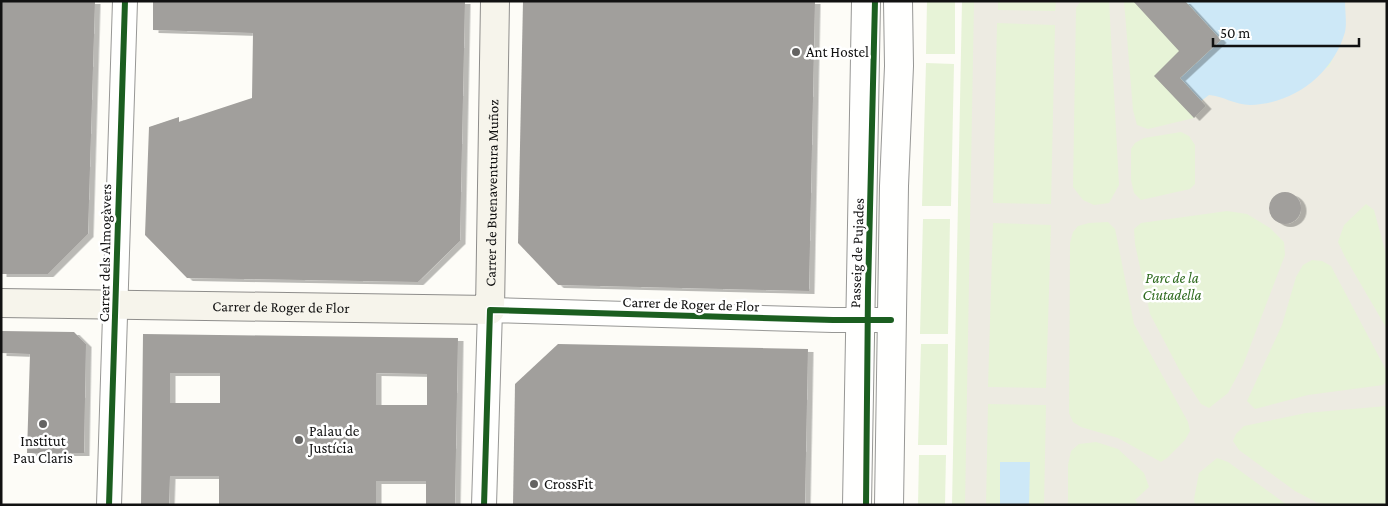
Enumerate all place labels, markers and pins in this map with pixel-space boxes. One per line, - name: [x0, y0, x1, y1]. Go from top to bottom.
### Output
- place label: Ant Hostel: [806, 44, 869, 60]
- marker: Ant Hostel: [790, 46, 802, 58]
- marker: Institut Pau Claris: [37, 418, 49, 430]
- place label: Palau de Justícia: [307, 423, 360, 457]
- place label: Institut Pau Claris: [13, 433, 73, 466]
- marker: Palau de Justícia: [293, 434, 305, 446]
- place label: CrossFit: [544, 476, 594, 492]
- marker: CrossFit: [528, 478, 540, 490]

